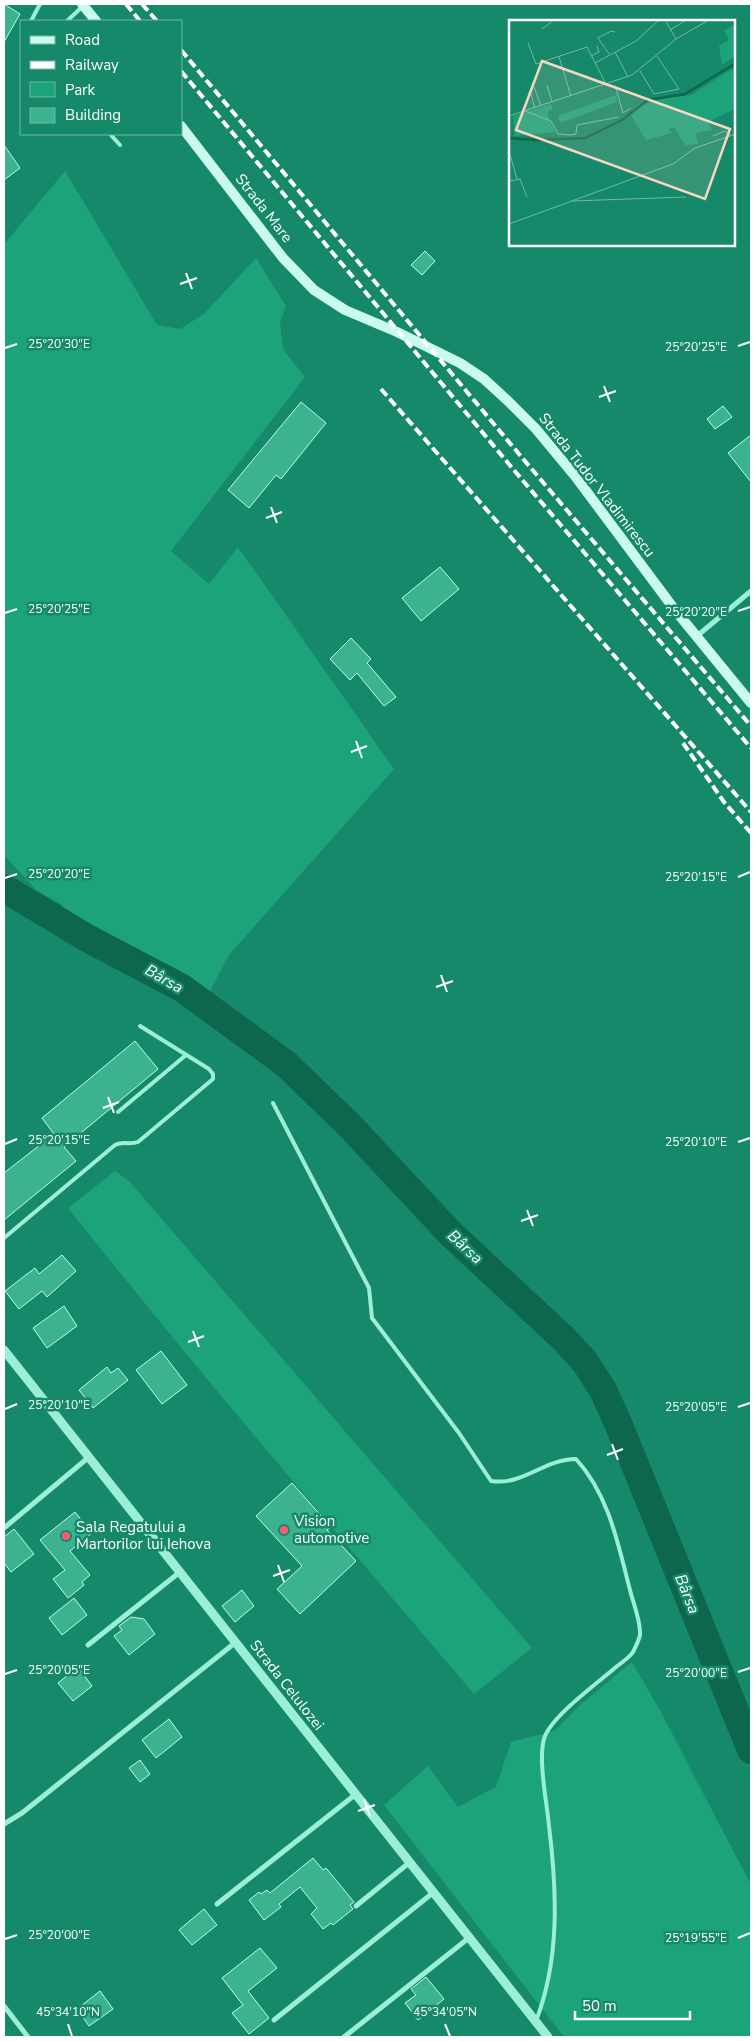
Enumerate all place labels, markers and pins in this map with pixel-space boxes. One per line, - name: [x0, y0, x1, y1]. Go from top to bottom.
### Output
- place label: Vision automotive: [293, 1511, 369, 1548]
- place label: Sala Regatului a Martorilor lui Iehova: [76, 1517, 211, 1554]
- marker: Vision automotive: [278, 1524, 290, 1536]
- marker: Sala Regatului a Martorilor lui Iehova: [60, 1530, 72, 1542]

